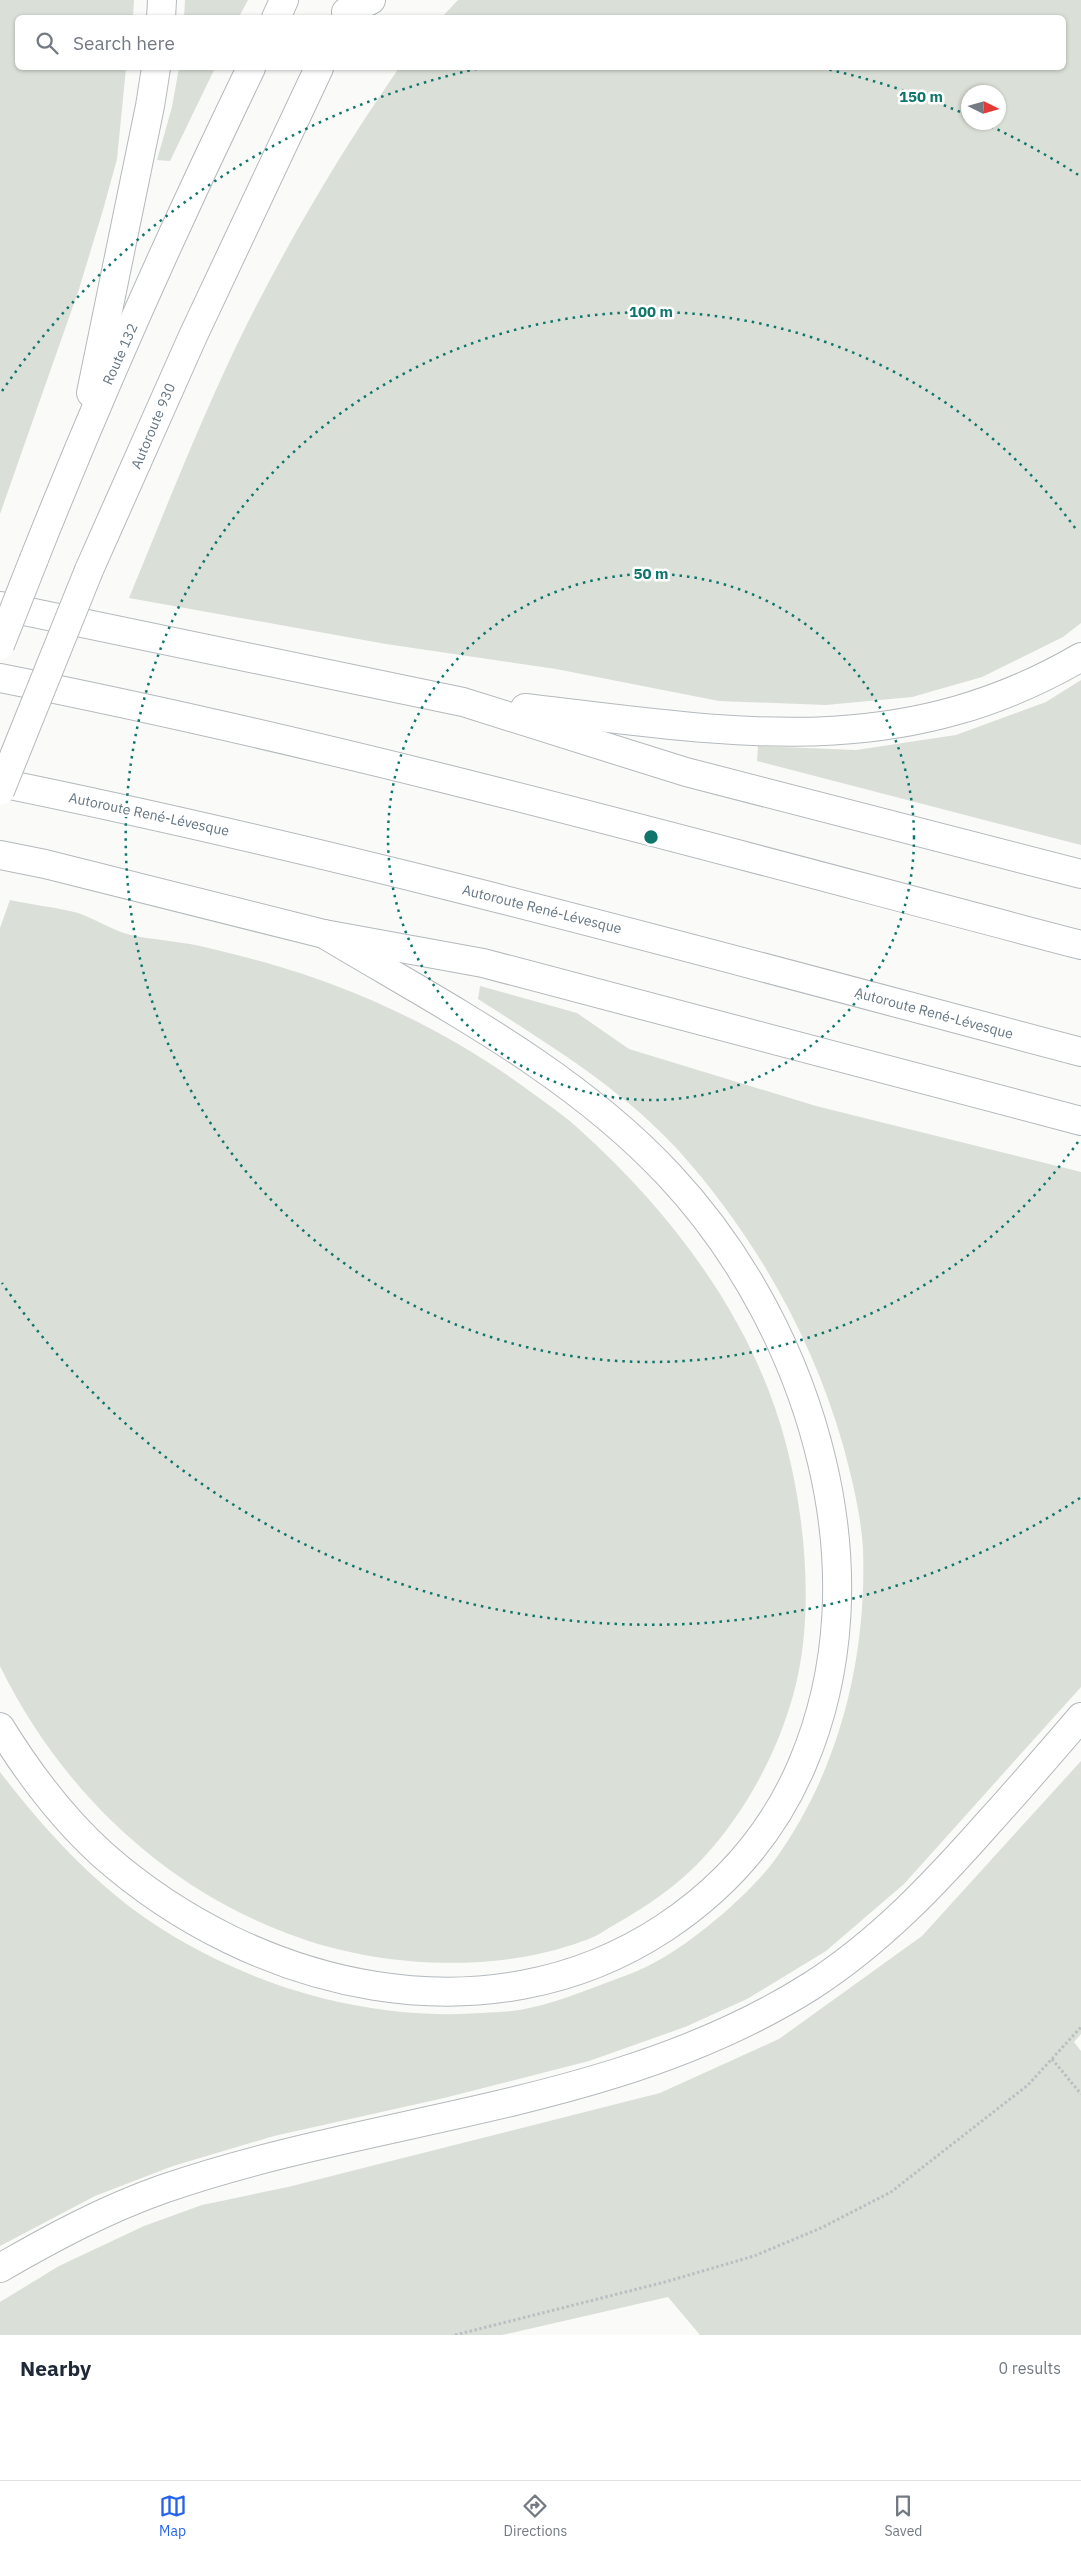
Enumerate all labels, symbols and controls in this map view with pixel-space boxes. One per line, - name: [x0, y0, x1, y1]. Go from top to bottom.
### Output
- search box: [15, 15, 1066, 70]
- icon: search: [33, 29, 61, 57]
- text: Search here: [73, 31, 175, 55]
- north arrow: [961, 85, 1006, 130]
- text: 150 m: [899, 87, 943, 106]
- text: 100 m: [629, 302, 673, 321]
- street label: Route 132: [98, 320, 142, 388]
- street label: Autoroute 930: [127, 380, 179, 472]
- text: 50 m: [634, 564, 668, 583]
- street label: Autoroute René-Lévesque: [67, 788, 231, 840]
- centre of rings: [642, 828, 660, 846]
- street label: Autoroute René-Lévesque: [460, 880, 624, 938]
- street label: Autoroute René-Lévesque: [853, 983, 1016, 1043]
- text: Nearby: [20, 2354, 91, 2382]
- text: 0 results: [998, 2358, 1061, 2378]
- tab: Map: [159, 2492, 187, 2540]
- tab: Directions: [504, 2492, 567, 2540]
- tab: Saved: [884, 2492, 922, 2540]

